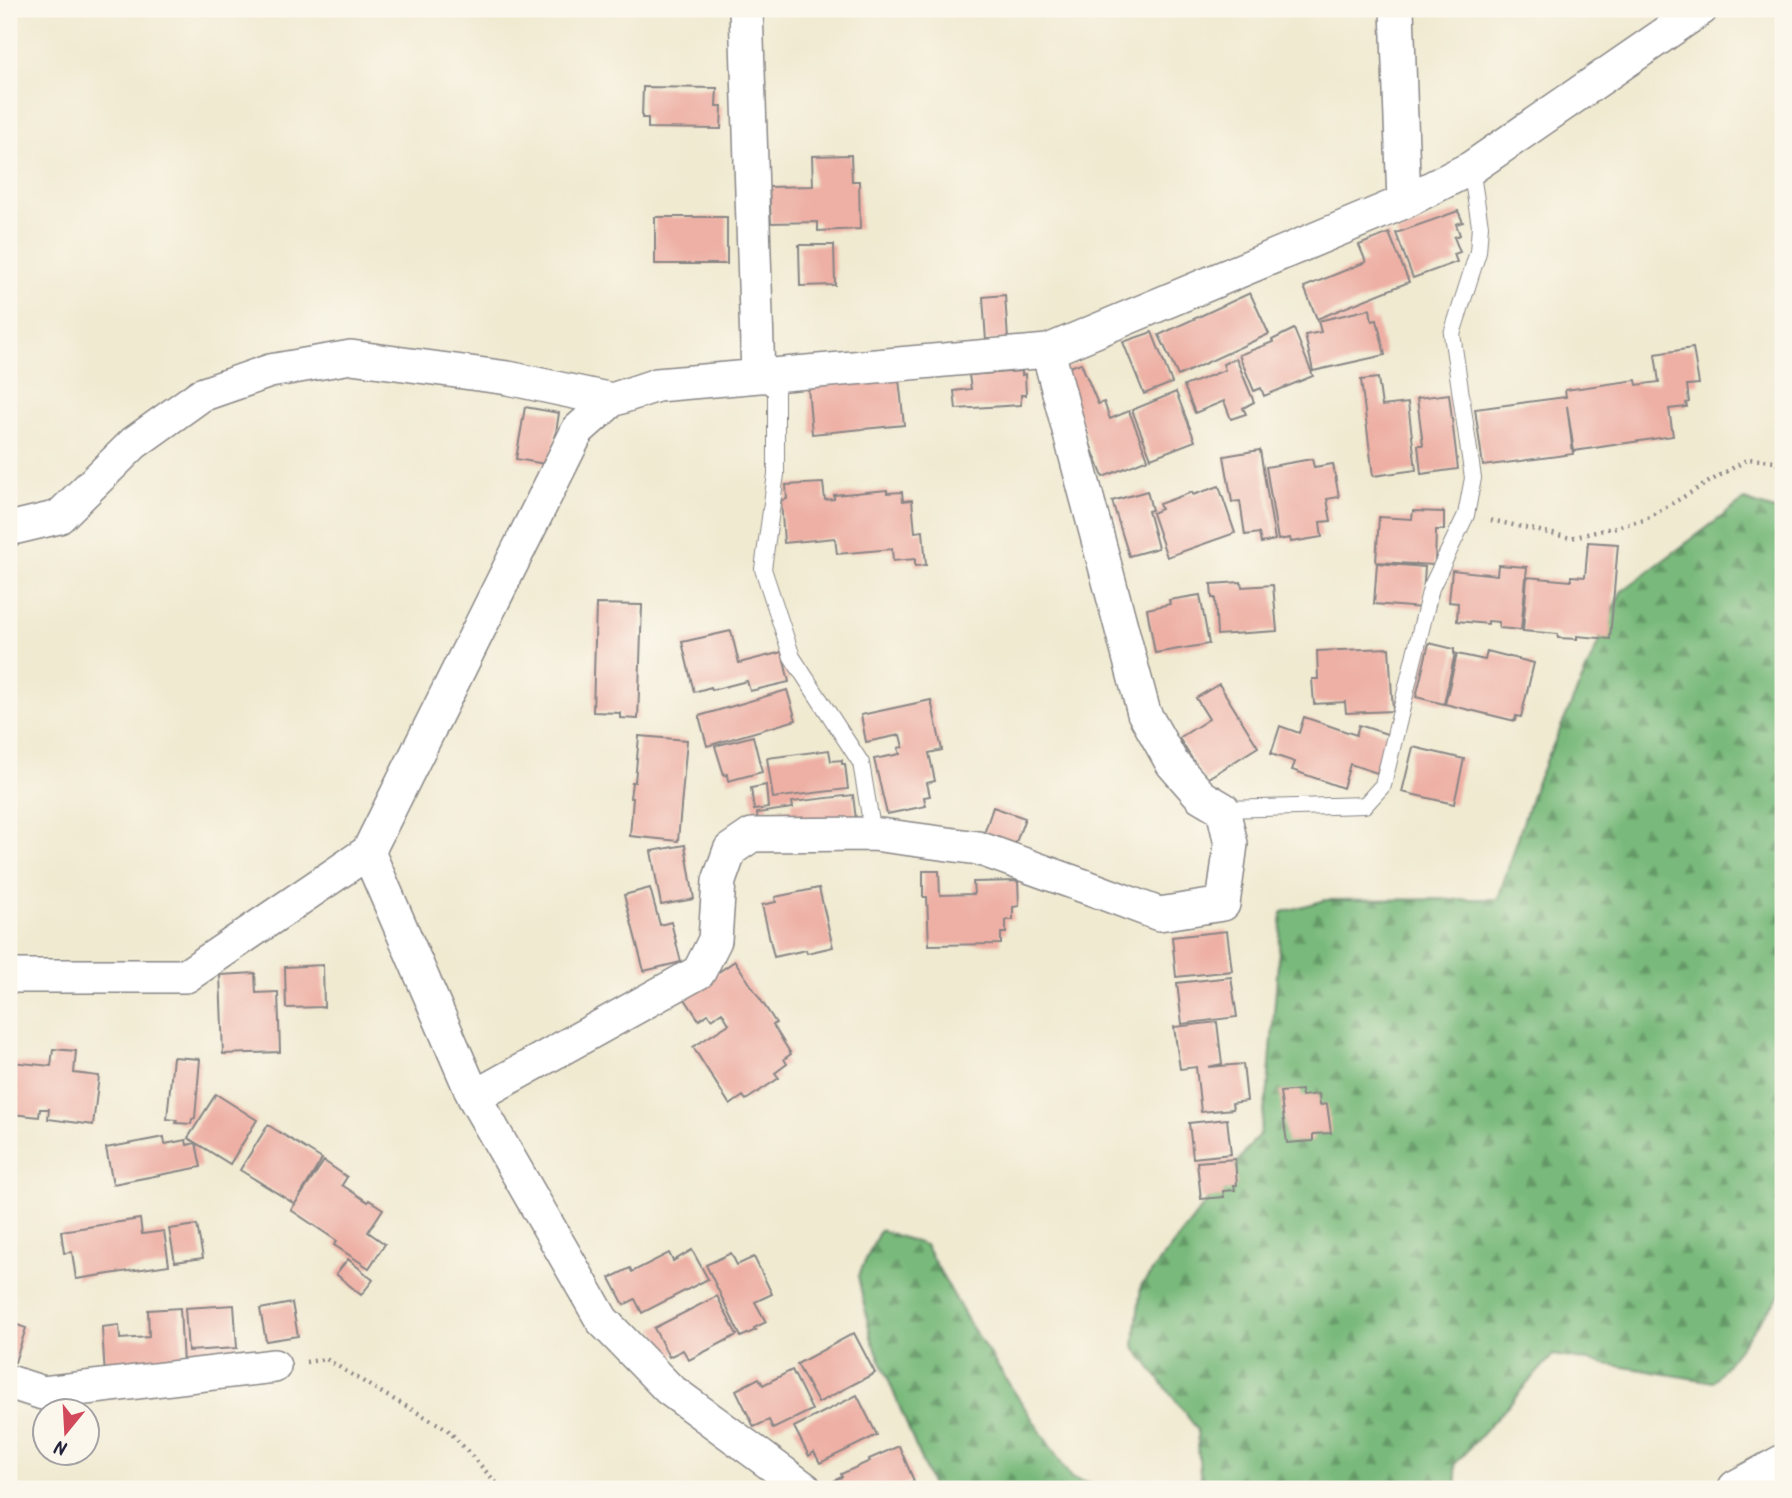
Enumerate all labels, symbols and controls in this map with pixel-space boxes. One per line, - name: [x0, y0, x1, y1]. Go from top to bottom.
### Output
- north arrow: [32, 1396, 102, 1466]
- text: N: [51, 1430, 72, 1462]

